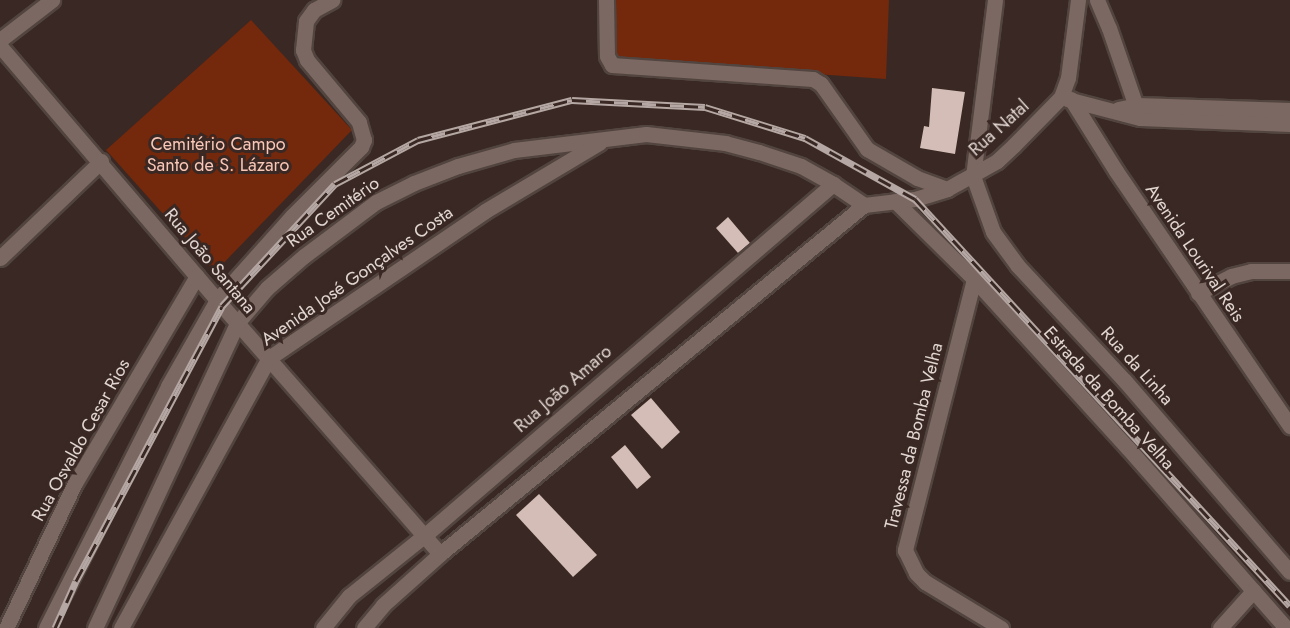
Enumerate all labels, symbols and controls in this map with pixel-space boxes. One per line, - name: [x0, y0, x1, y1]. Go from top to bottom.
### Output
- street label: Rua Natal: [965, 95, 1033, 161]
- park label: Cemitério Campo Santo de S. Lázaro: [147, 134, 289, 176]
- street label: Rua Cemitério: [282, 172, 384, 252]
- street label: Avenida Lourival Reis: [1141, 180, 1249, 326]
- street label: Avenida José Gonçalves Costa: [257, 201, 457, 351]
- street label: Rua João Santana: [160, 204, 260, 318]
- street label: Estrada da Bomba Velha: [1039, 322, 1179, 474]
- street label: Rua da Linha: [1096, 322, 1178, 410]
- street label: Travessa da Bomba Velha: [880, 340, 948, 532]
- street label: Rua João Amaro: [510, 341, 616, 437]
- street label: Rua Osvaldo Cesar Rios: [27, 355, 135, 525]

